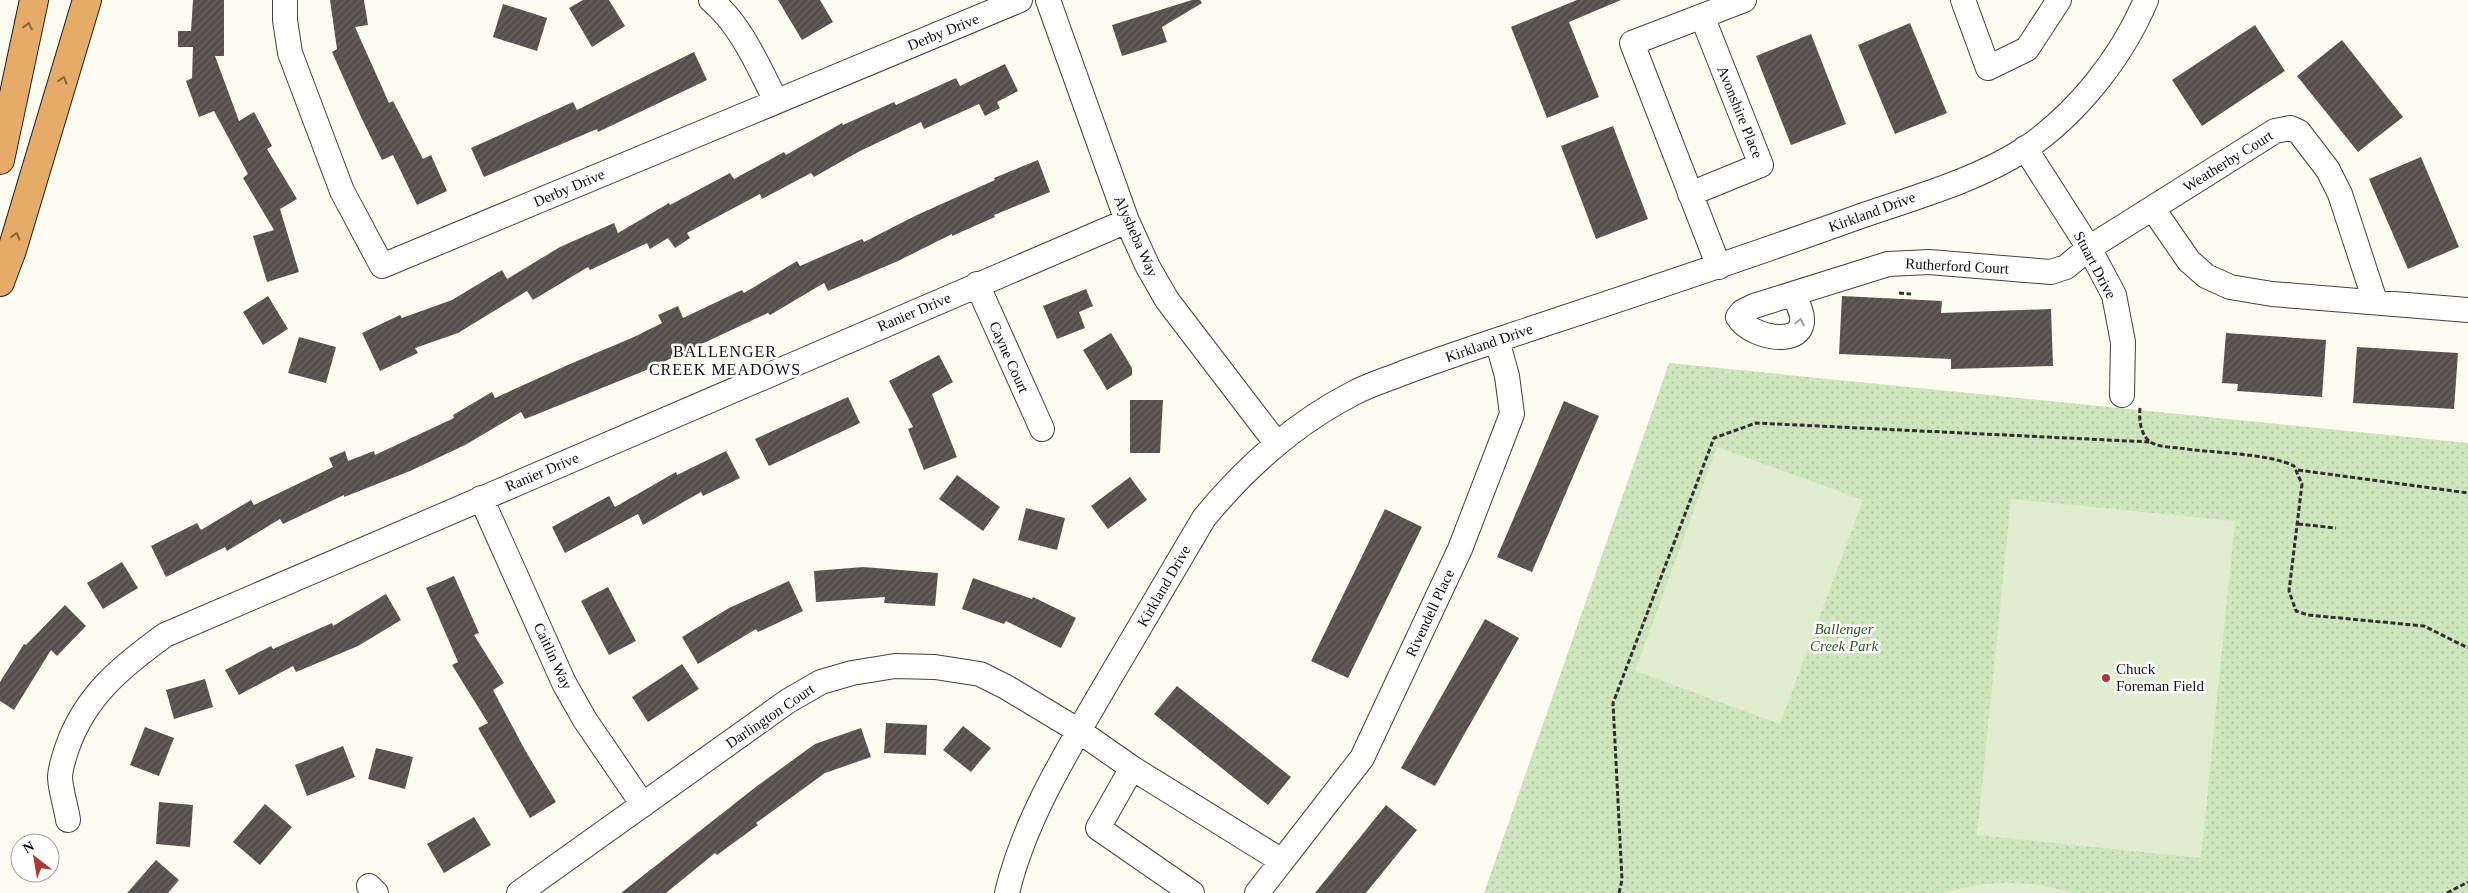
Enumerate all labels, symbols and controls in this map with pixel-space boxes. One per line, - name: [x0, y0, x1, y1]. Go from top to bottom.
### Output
- street label: Derby Drive: [905, 10, 981, 54]
- one-way arrow: [22, 22, 33, 31]
- street label: Avonshire Place: [1714, 64, 1766, 161]
- one-way arrow: [57, 77, 67, 85]
- street label: Weatherby Court: [2180, 127, 2276, 195]
- street label: Derby Drive: [531, 166, 607, 210]
- street label: Kirkland Drive: [1826, 189, 1918, 235]
- street label: Alysheba Way: [1111, 193, 1161, 280]
- street label: Stuart Drive: [2071, 229, 2120, 302]
- one-way arrow: [11, 232, 21, 241]
- street label: Rutherford Court: [1905, 255, 2010, 277]
- street label: Ranier Drive: [875, 289, 953, 335]
- one-way arrow: [1795, 318, 1805, 326]
- street label: Cayne Court: [986, 319, 1032, 396]
- street label: Kirkland Drive: [1443, 320, 1535, 365]
- district label: BALLENGER CREEK MEADOWS: [649, 343, 801, 378]
- street label: Ranier Drive: [503, 449, 581, 495]
- street label: Kirkland Drive: [1134, 542, 1194, 630]
- street label: Rivendell Place: [1403, 566, 1457, 659]
- street label: Caitlin Way: [531, 620, 576, 692]
- park label: Ballenger Creek Park: [1810, 621, 1878, 654]
- place label: Chuck Foreman Field: [2116, 661, 2204, 694]
- marker: Chuck Foreman Field: [2100, 672, 2112, 684]
- street label: Darlington Court: [723, 680, 818, 751]
- north arrow: [10, 833, 60, 883]
- text: N: [20, 838, 37, 856]

